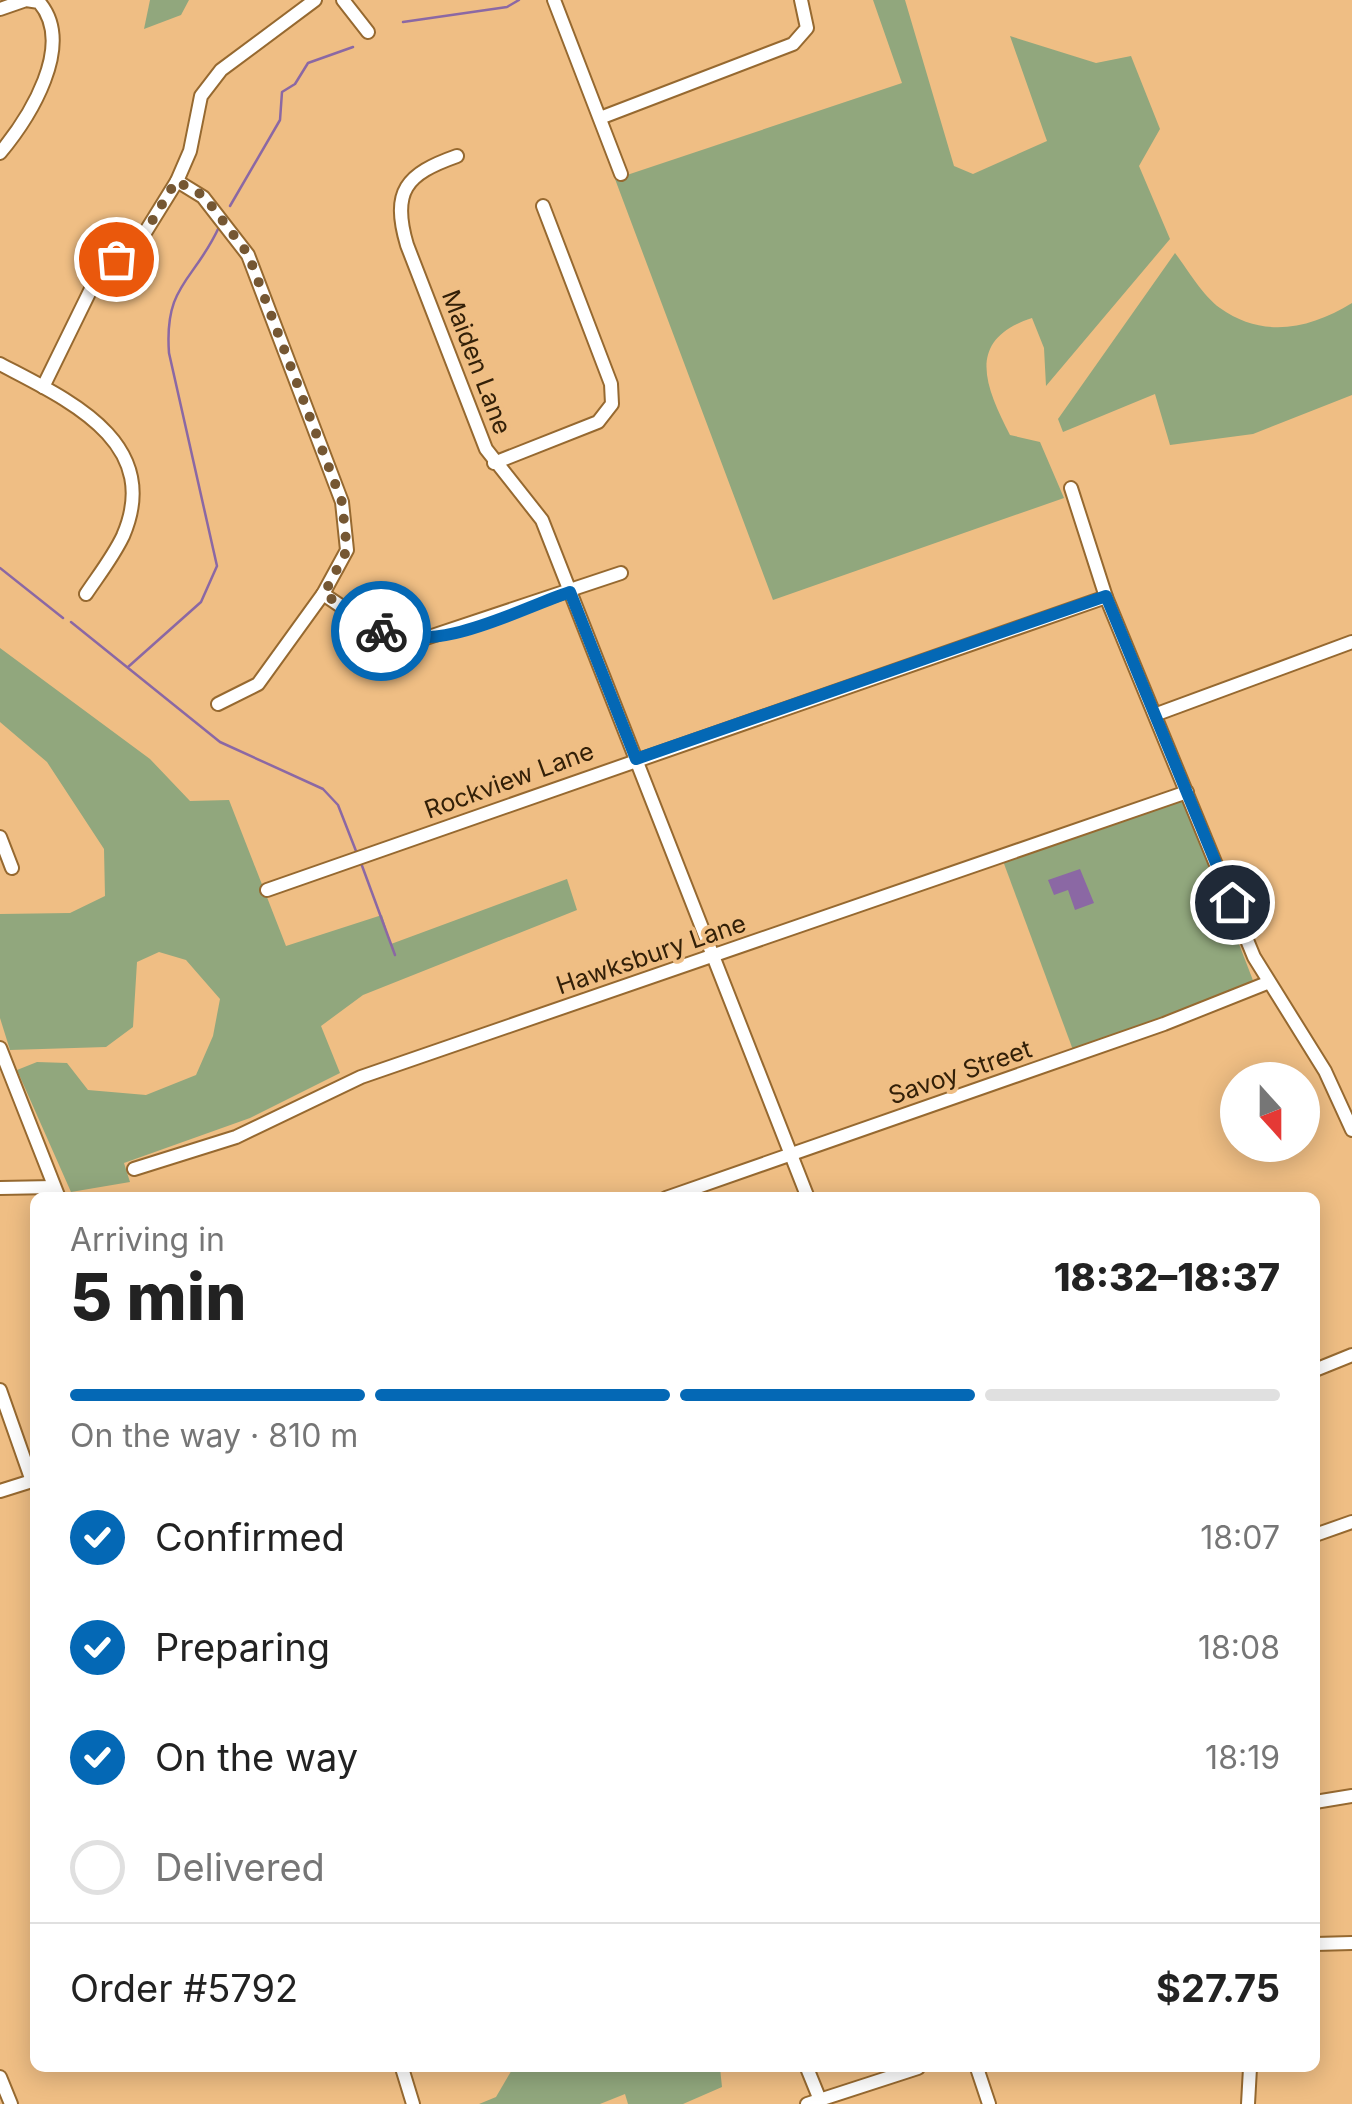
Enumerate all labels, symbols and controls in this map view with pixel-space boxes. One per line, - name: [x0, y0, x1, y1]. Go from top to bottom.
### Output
- pin: [74, 217, 159, 302]
- icon: bag: [89, 232, 144, 287]
- street label: Maiden Lane: [436, 286, 518, 438]
- courier: [331, 581, 431, 681]
- icon: bike: [354, 604, 409, 659]
- street label: Rockview Lane: [420, 735, 598, 825]
- pin: [1190, 860, 1275, 945]
- icon: home: [1205, 875, 1260, 930]
- street label: Hawksbury Lane: [552, 908, 750, 1000]
- street label: Savoy Street: [884, 1033, 1036, 1111]
- north arrow: [1220, 1062, 1320, 1162]
- map controls: [1220, 1062, 1320, 1162]
- text: Arriving in: [70, 1220, 225, 1259]
- text: 18:32–18:37: [1054, 1254, 1280, 1300]
- text: 5 min: [70, 1257, 247, 1336]
- text: On the way · 810 m: [70, 1416, 358, 1455]
- icon: check: [70, 1510, 125, 1565]
- text: Confirmed: [155, 1514, 345, 1560]
- text: 18:07: [1200, 1518, 1280, 1557]
- icon: check: [70, 1620, 125, 1675]
- text: Preparing: [155, 1624, 330, 1670]
- text: 18:08: [1198, 1628, 1280, 1667]
- icon: check: [70, 1730, 125, 1785]
- text: On the way: [155, 1734, 358, 1780]
- text: 18:19: [1205, 1738, 1280, 1777]
- text: Delivered: [155, 1844, 325, 1890]
- text: Order #5792: [70, 1965, 298, 2011]
- text: $27.75: [1156, 1965, 1280, 2011]

